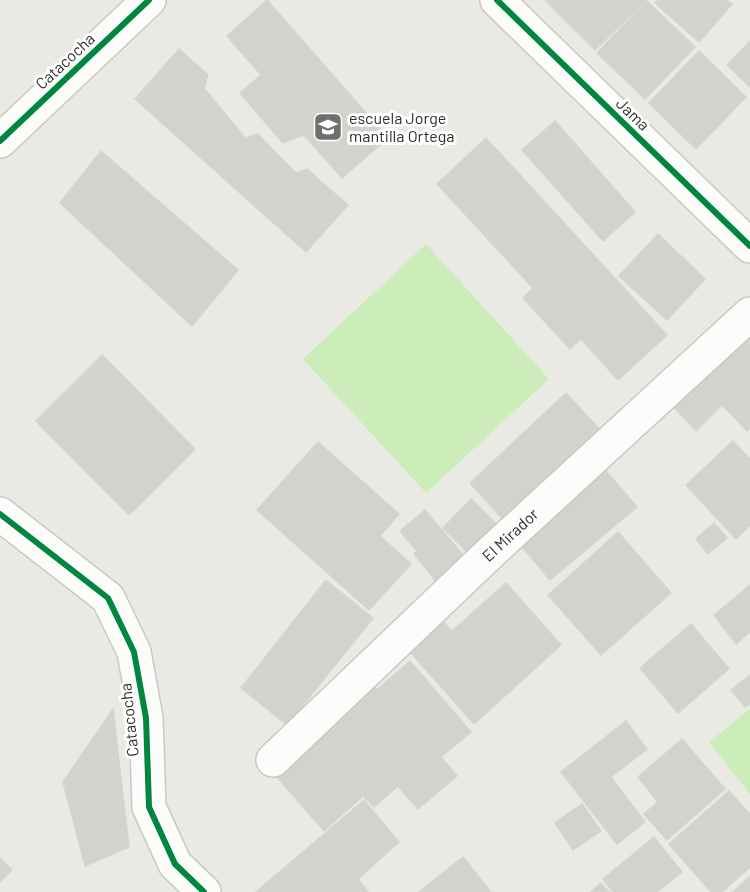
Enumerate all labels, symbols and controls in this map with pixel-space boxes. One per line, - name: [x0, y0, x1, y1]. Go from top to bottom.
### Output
- street label: Catacocha: [31, 29, 98, 93]
- street label: Jama: [613, 93, 654, 134]
- place label: escuela Jorge mantilla Ortega: [349, 108, 455, 145]
- school or university icon: escuela Jorge mantilla Ortega: [312, 111, 344, 143]
- street label: El Mirador: [478, 504, 542, 565]
- street label: Catacocha: [115, 682, 142, 758]

